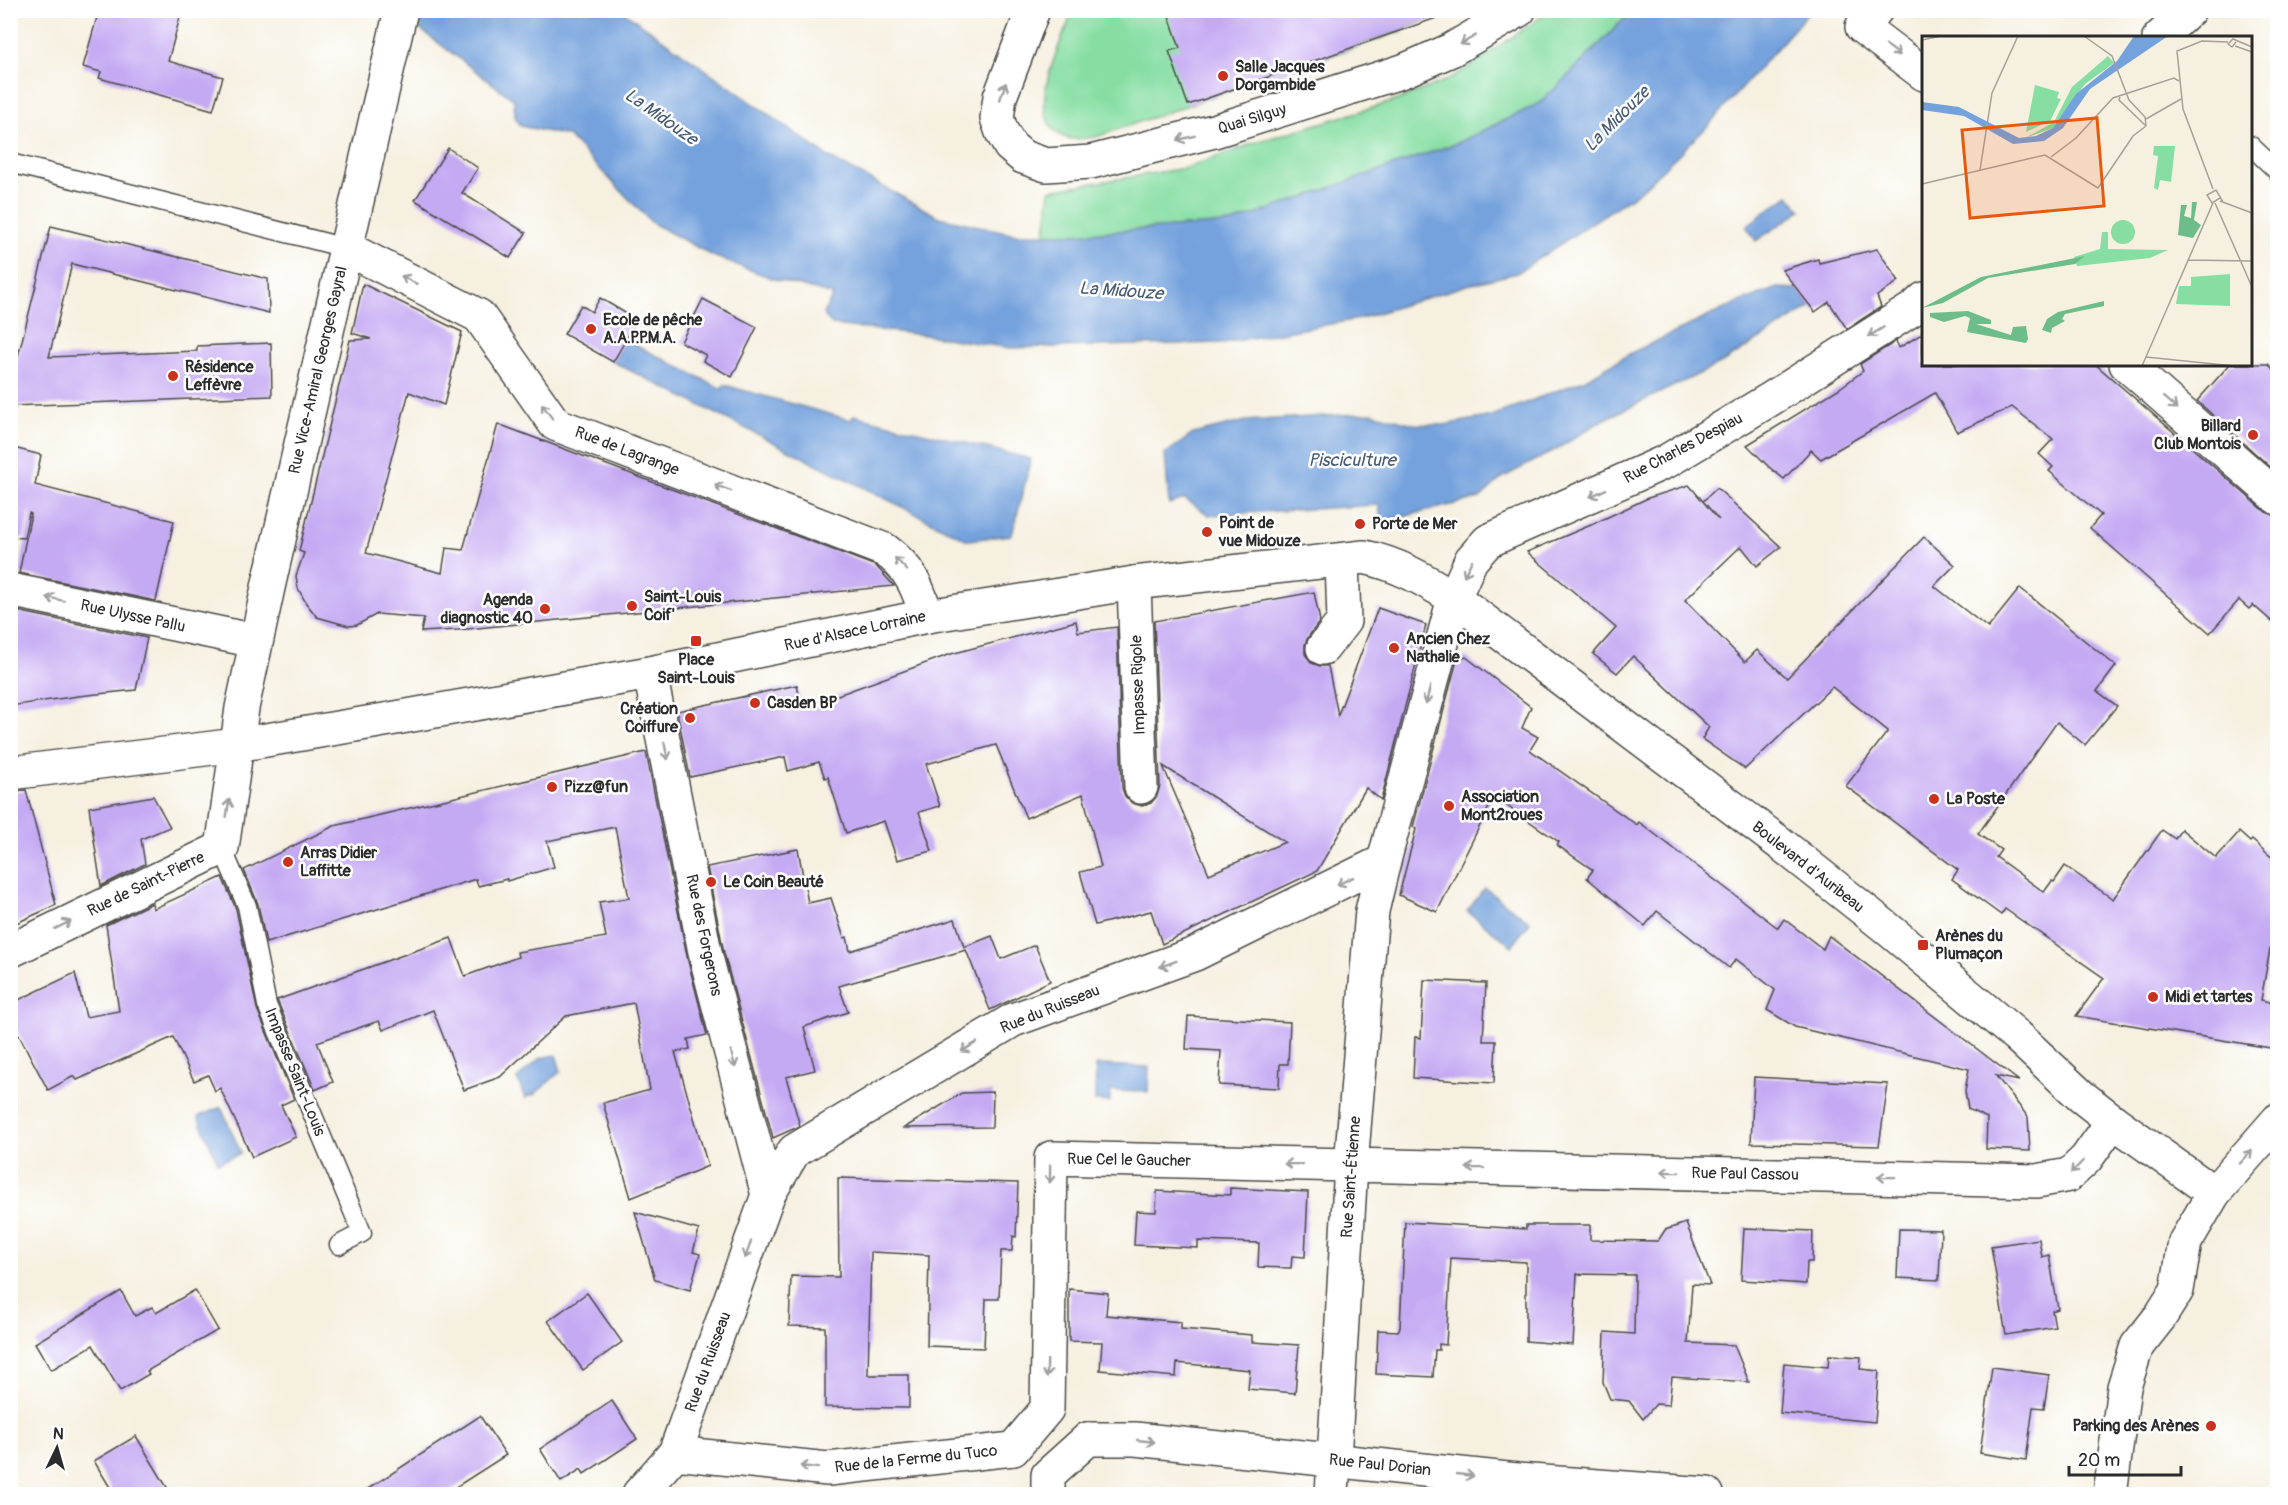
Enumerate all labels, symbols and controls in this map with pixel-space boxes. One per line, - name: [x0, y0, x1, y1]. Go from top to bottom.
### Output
- one-way arrow: [1460, 35, 1478, 46]
- inset map: [1922, 36, 2252, 366]
- one-way arrow: [1884, 44, 1900, 56]
- place label: Salle Jacques Dorgambide: [1235, 57, 1325, 95]
- marker: Salle Jacques Dorgambide: [1216, 69, 1230, 83]
- water label: La Midouze: [1579, 80, 1656, 157]
- one-way arrow: [998, 82, 1009, 101]
- water label: La Midouze: [620, 83, 704, 152]
- street label: Quai Silguy: [1215, 99, 1289, 139]
- one-way arrow: [1177, 133, 1196, 144]
- street label: Rue Vice-Amiral Georges Gayral: [284, 264, 352, 476]
- one-way arrow: [401, 274, 419, 285]
- water label: La Midouze: [1078, 277, 1166, 306]
- place label: Ecole de pêche A.A.P.P.M.A.: [603, 310, 703, 348]
- marker: Ecole de pêche A.A.P.P.M.A.: [584, 322, 598, 336]
- one-way arrow: [1867, 326, 1884, 339]
- place label: Résidence Leffèvre: [185, 357, 255, 395]
- marker: Résidence Leffèvre: [166, 369, 180, 383]
- one-way arrow: [2162, 396, 2177, 410]
- one-way arrow: [541, 404, 553, 420]
- street label: Rue Charles Despiau: [1620, 408, 1746, 488]
- place label: Billard Club Montois: [2154, 416, 2242, 454]
- street label: Rue de Lagrange: [572, 422, 682, 480]
- marker: Billard Club Montois: [2246, 428, 2260, 442]
- water label: Pisciculture: [1308, 449, 1398, 472]
- one-way arrow: [715, 482, 733, 493]
- one-way arrow: [1590, 487, 1608, 499]
- place label: Point de vue Midouze: [1218, 513, 1301, 551]
- place label: Porte de Mer: [1372, 514, 1458, 534]
- marker: Porte de Mer: [1353, 517, 1367, 531]
- marker: Point de vue Midouze: [1200, 525, 1214, 539]
- one-way arrow: [894, 557, 909, 572]
- one-way arrow: [1462, 559, 1474, 576]
- place label: Saint-Louis Coif': [644, 587, 722, 625]
- place label: Agenda diagnostic 40: [441, 590, 534, 628]
- one-way arrow: [46, 593, 65, 604]
- street label: Rue Ulysse Pallu: [79, 595, 187, 637]
- marker: Saint-Louis Coif': [625, 599, 639, 613]
- marker: Agenda diagnostic 40: [538, 602, 552, 616]
- street label: Rue d'Alsace Lorraine: [782, 606, 928, 656]
- place label: Ancien Chez Nathalie: [1406, 629, 1491, 667]
- marker: Place Saint-Louis: [689, 634, 703, 648]
- street label: Impasse Rigole: [1126, 635, 1150, 735]
- marker: Ancien Chez Nathalie: [1387, 641, 1401, 655]
- place label: Place Saint-Louis: [657, 650, 735, 688]
- one-way arrow: [1422, 686, 1434, 705]
- place label: Casden BP: [767, 693, 838, 713]
- marker: Casden BP: [748, 696, 762, 710]
- place label: Création Coiffure: [620, 699, 679, 737]
- marker: Création Coiffure: [683, 711, 697, 725]
- one-way arrow: [660, 741, 672, 760]
- place label: Pizz@fun: [564, 777, 628, 797]
- marker: Pizz@fun: [545, 780, 559, 794]
- place label: Association Mont2roues: [1461, 787, 1543, 825]
- place label: La Poste: [1946, 789, 2006, 809]
- marker: La Poste: [1927, 792, 1941, 806]
- one-way arrow: [222, 799, 233, 819]
- marker: Association Mont2roues: [1442, 799, 1456, 813]
- street label: Boulevard d'Auribeau: [1748, 817, 1868, 917]
- place label: Arras Didier Laffitte: [300, 843, 377, 881]
- street label: Rue de Saint-Pierre: [84, 847, 208, 921]
- marker: Arras Didier Laffitte: [281, 855, 295, 869]
- street label: Rue des Forgerons: [681, 872, 727, 998]
- place label: Le Coin Beauté: [723, 872, 825, 892]
- marker: Le Coin Beauté: [704, 875, 718, 889]
- one-way arrow: [1336, 875, 1354, 887]
- one-way arrow: [54, 919, 71, 931]
- place label: Arènes du Plumaçon: [1935, 926, 2003, 964]
- marker: Arènes du Plumaçon: [1916, 938, 1930, 952]
- one-way arrow: [1159, 959, 1178, 970]
- street label: Rue du Ruisseau: [997, 980, 1103, 1038]
- place label: Midi et tartes: [2165, 987, 2253, 1007]
- marker: Midi et tartes: [2146, 990, 2160, 1004]
- street label: Impasse Saint-Louis: [260, 1005, 330, 1139]
- one-way arrow: [961, 1041, 978, 1053]
- one-way arrow: [728, 1049, 739, 1068]
- street label: Rue Saint-Étienne: [1337, 1115, 1365, 1239]
- street label: Rue Cel le Gaucher: [1067, 1149, 1191, 1171]
- one-way arrow: [2239, 1149, 2253, 1164]
- one-way arrow: [1283, 1158, 1303, 1169]
- one-way arrow: [2070, 1160, 2084, 1175]
- one-way arrow: [1466, 1162, 1486, 1173]
- one-way arrow: [1044, 1163, 1056, 1183]
- street label: Rue Paul Cassou: [1691, 1163, 1799, 1185]
- one-way arrow: [1660, 1166, 1680, 1178]
- one-way arrow: [1876, 1171, 1896, 1183]
- one-way arrow: [742, 1240, 753, 1259]
- street label: Rue du Ruisseau: [681, 1309, 735, 1415]
- one-way arrow: [1041, 1358, 1053, 1378]
- place label: Parking des Arènes: [2072, 1416, 2200, 1436]
- north arrow: [27, 1418, 87, 1478]
- marker: Parking des Arènes: [2204, 1419, 2218, 1433]
- text: N: [52, 1424, 65, 1445]
- one-way arrow: [1136, 1435, 1156, 1446]
- scale bar: [2069, 1439, 2182, 1477]
- street label: Rue de la Ferme du Tuco: [834, 1440, 999, 1477]
- text: 20 m: [2078, 1449, 2120, 1472]
- street label: Rue Paul Dorian: [1328, 1450, 1432, 1480]
- one-way arrow: [799, 1461, 819, 1472]
- one-way arrow: [1455, 1470, 1475, 1481]

